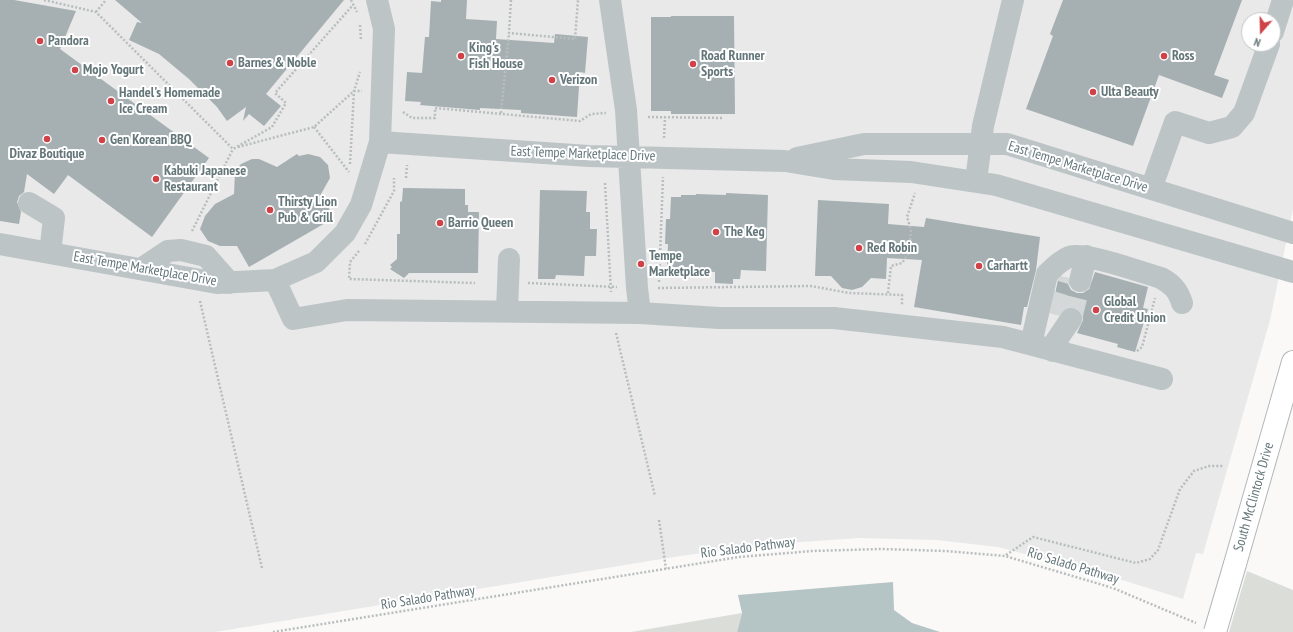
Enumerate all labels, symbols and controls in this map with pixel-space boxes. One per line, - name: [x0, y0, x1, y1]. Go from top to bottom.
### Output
- north arrow: [1241, 12, 1281, 52]
- place label: Pandora: [48, 33, 89, 49]
- text: N: [1252, 35, 1262, 50]
- marker: Pandora: [35, 36, 45, 46]
- place label: King's Fish House: [469, 40, 523, 72]
- place label: Road Runner Sports: [701, 48, 765, 80]
- place label: Ross: [1172, 48, 1195, 64]
- marker: King's Fish House: [456, 51, 466, 61]
- marker: Ross: [1159, 51, 1169, 61]
- place label: Barnes & Noble: [238, 55, 316, 71]
- marker: Barnes & Noble: [225, 58, 235, 68]
- marker: Road Runner Sports: [688, 59, 698, 69]
- place label: Mojo Yogurt: [83, 62, 144, 78]
- marker: Mojo Yogurt: [70, 65, 80, 75]
- place label: Verizon: [560, 72, 597, 88]
- marker: Verizon: [547, 75, 557, 85]
- place label: Ulta Beauty: [1101, 84, 1159, 100]
- place label: Handel's Homemade Ice Cream: [119, 85, 220, 118]
- marker: Ulta Beauty: [1088, 87, 1098, 97]
- marker: Handel's Homemade Ice Cream: [106, 96, 116, 106]
- place label: Gen Korean BBQ: [110, 132, 192, 148]
- marker: Divaz Boutique: [42, 134, 52, 144]
- marker: Gen Korean BBQ: [97, 135, 107, 145]
- street label: East Tempe Marketplace Drive: [1006, 138, 1150, 196]
- street label: East Tempe Marketplace Drive: [510, 143, 656, 165]
- place label: Divaz Boutique: [9, 146, 85, 162]
- place label: Kabuki Japanese Restaurant: [164, 163, 246, 196]
- marker: Kabuki Japanese Restaurant: [151, 174, 161, 184]
- place label: Thirsty Lion Pub & Grill: [278, 194, 337, 226]
- marker: Thirsty Lion Pub & Grill: [265, 205, 275, 215]
- place label: Barrio Queen: [448, 215, 513, 231]
- marker: Barrio Queen: [435, 218, 445, 228]
- place label: The Keg: [724, 224, 765, 240]
- marker: The Keg: [711, 227, 721, 237]
- place label: Red Robin: [867, 240, 917, 256]
- marker: Red Robin: [854, 243, 864, 253]
- street label: East Tempe Marketplace Drive: [72, 248, 218, 290]
- place label: Tempe Marketplace: [649, 248, 710, 280]
- place label: Carhartt: [987, 258, 1028, 274]
- marker: Tempe Marketplace: [636, 259, 646, 269]
- marker: Carhartt: [974, 261, 984, 271]
- place label: Global Credit Union: [1104, 294, 1166, 326]
- marker: Global Credit Union: [1091, 305, 1101, 315]
- street label: South McClintock Drive: [1230, 441, 1278, 553]
- street label: Rio Salado Pathway: [700, 534, 796, 562]
- street label: Rio Salado Pathway: [1025, 544, 1121, 588]
- street label: Rio Salado Pathway: [380, 582, 476, 614]

